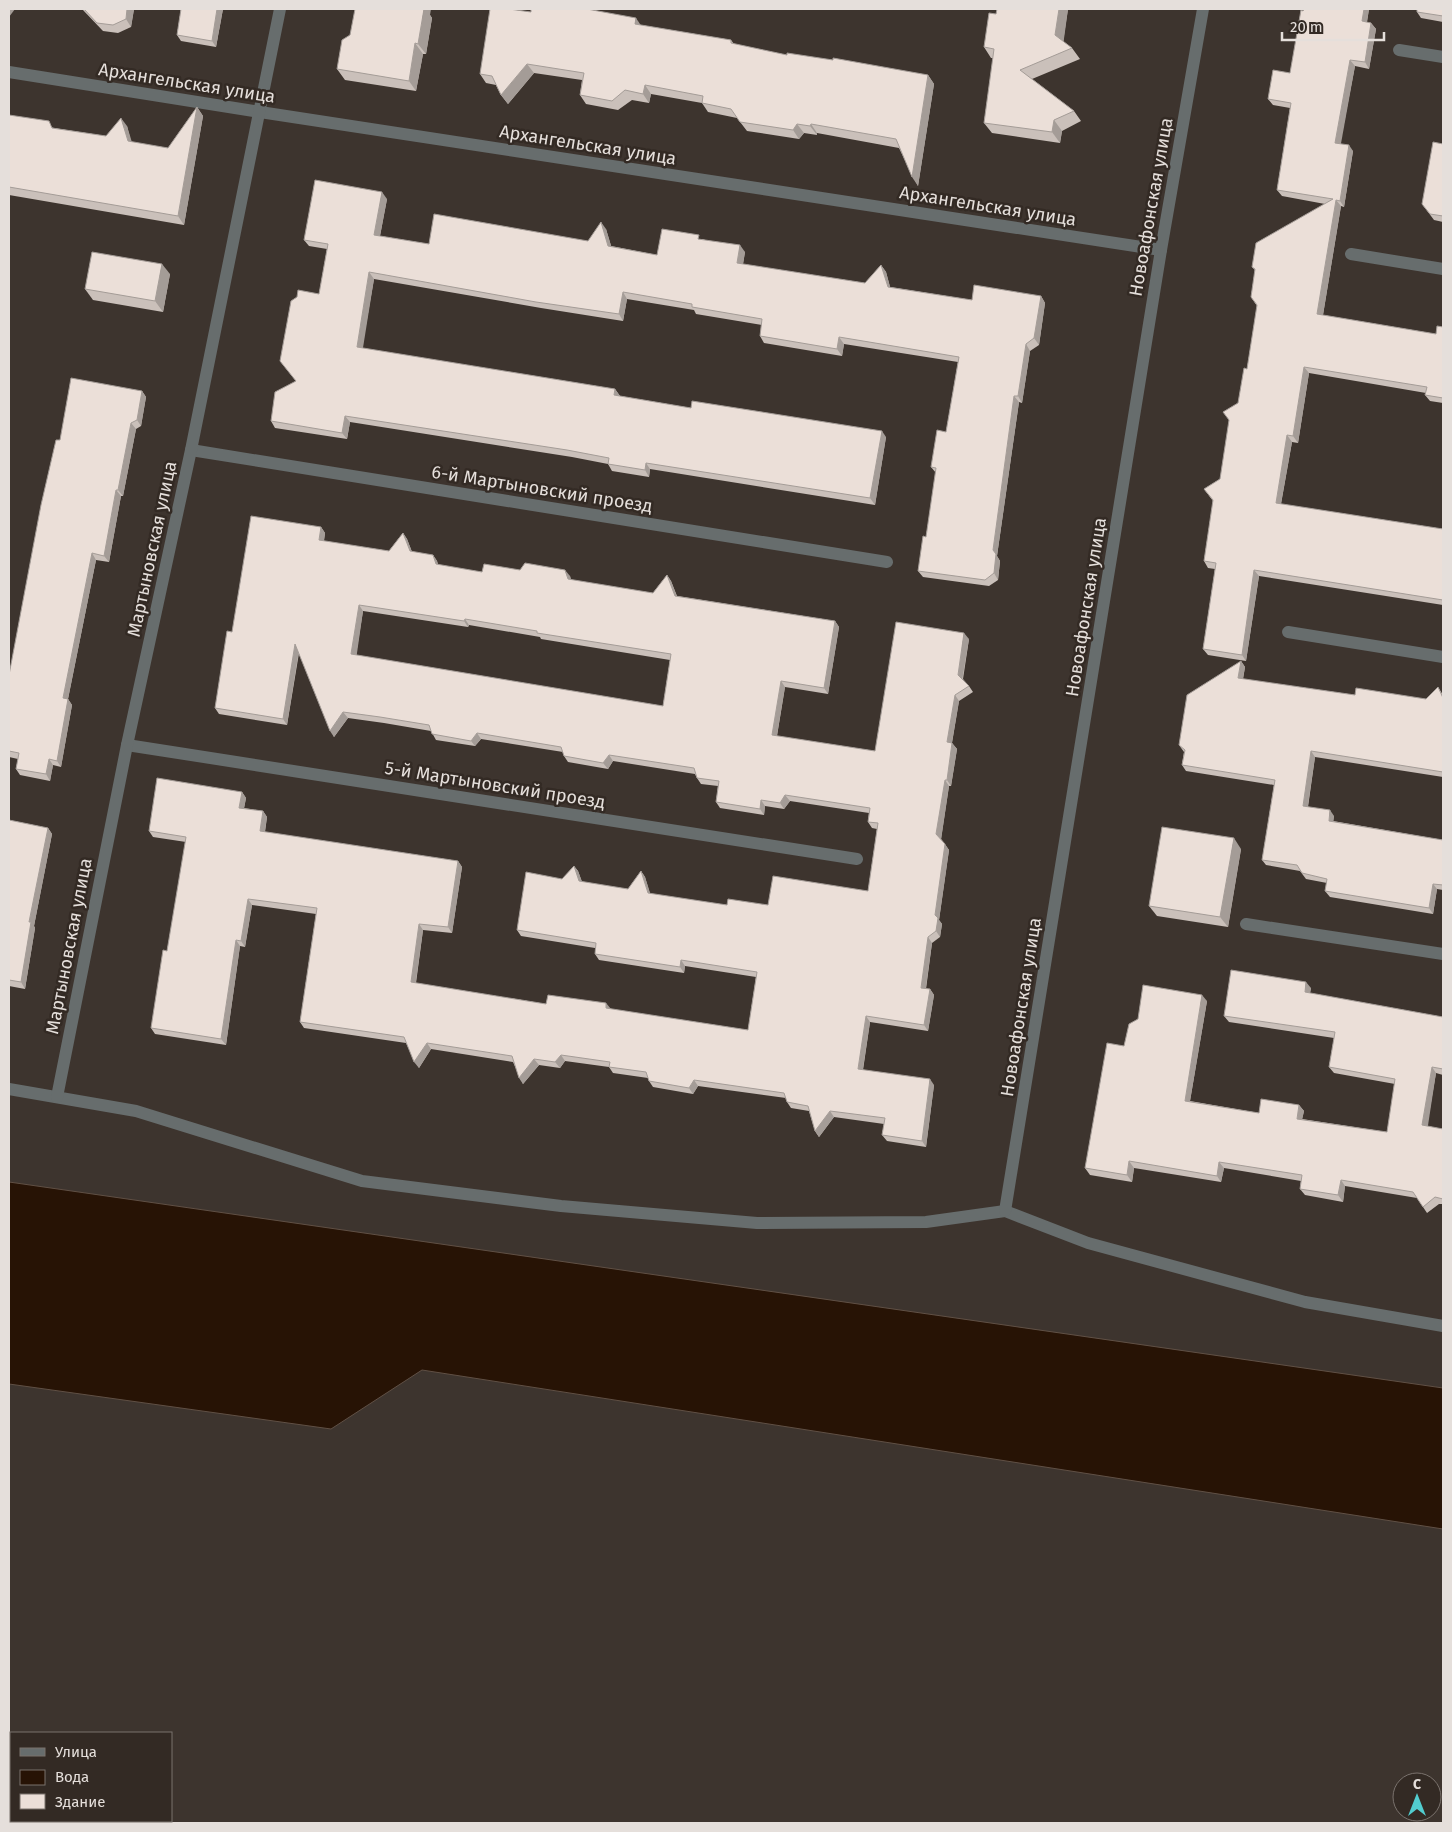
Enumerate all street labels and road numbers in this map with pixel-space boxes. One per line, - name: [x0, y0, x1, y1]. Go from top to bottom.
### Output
- street label: Архангельская улица: [97, 58, 277, 108]
- street label: Новоафонская улица: [1124, 116, 1178, 298]
- street label: Архангельская улица: [498, 120, 678, 170]
- street label: Архангельская улица: [898, 181, 1078, 231]
- street label: Мартыновская улица: [123, 459, 181, 639]
- street label: 6-й Мартыновский проезд: [430, 461, 654, 517]
- street label: Новоафонская улица: [1061, 516, 1111, 698]
- street label: 5-й Мартыновский проезд: [383, 757, 607, 813]
- street label: Мартыновская улица: [41, 856, 97, 1036]
- street label: Новоафонская улица: [996, 916, 1046, 1098]

